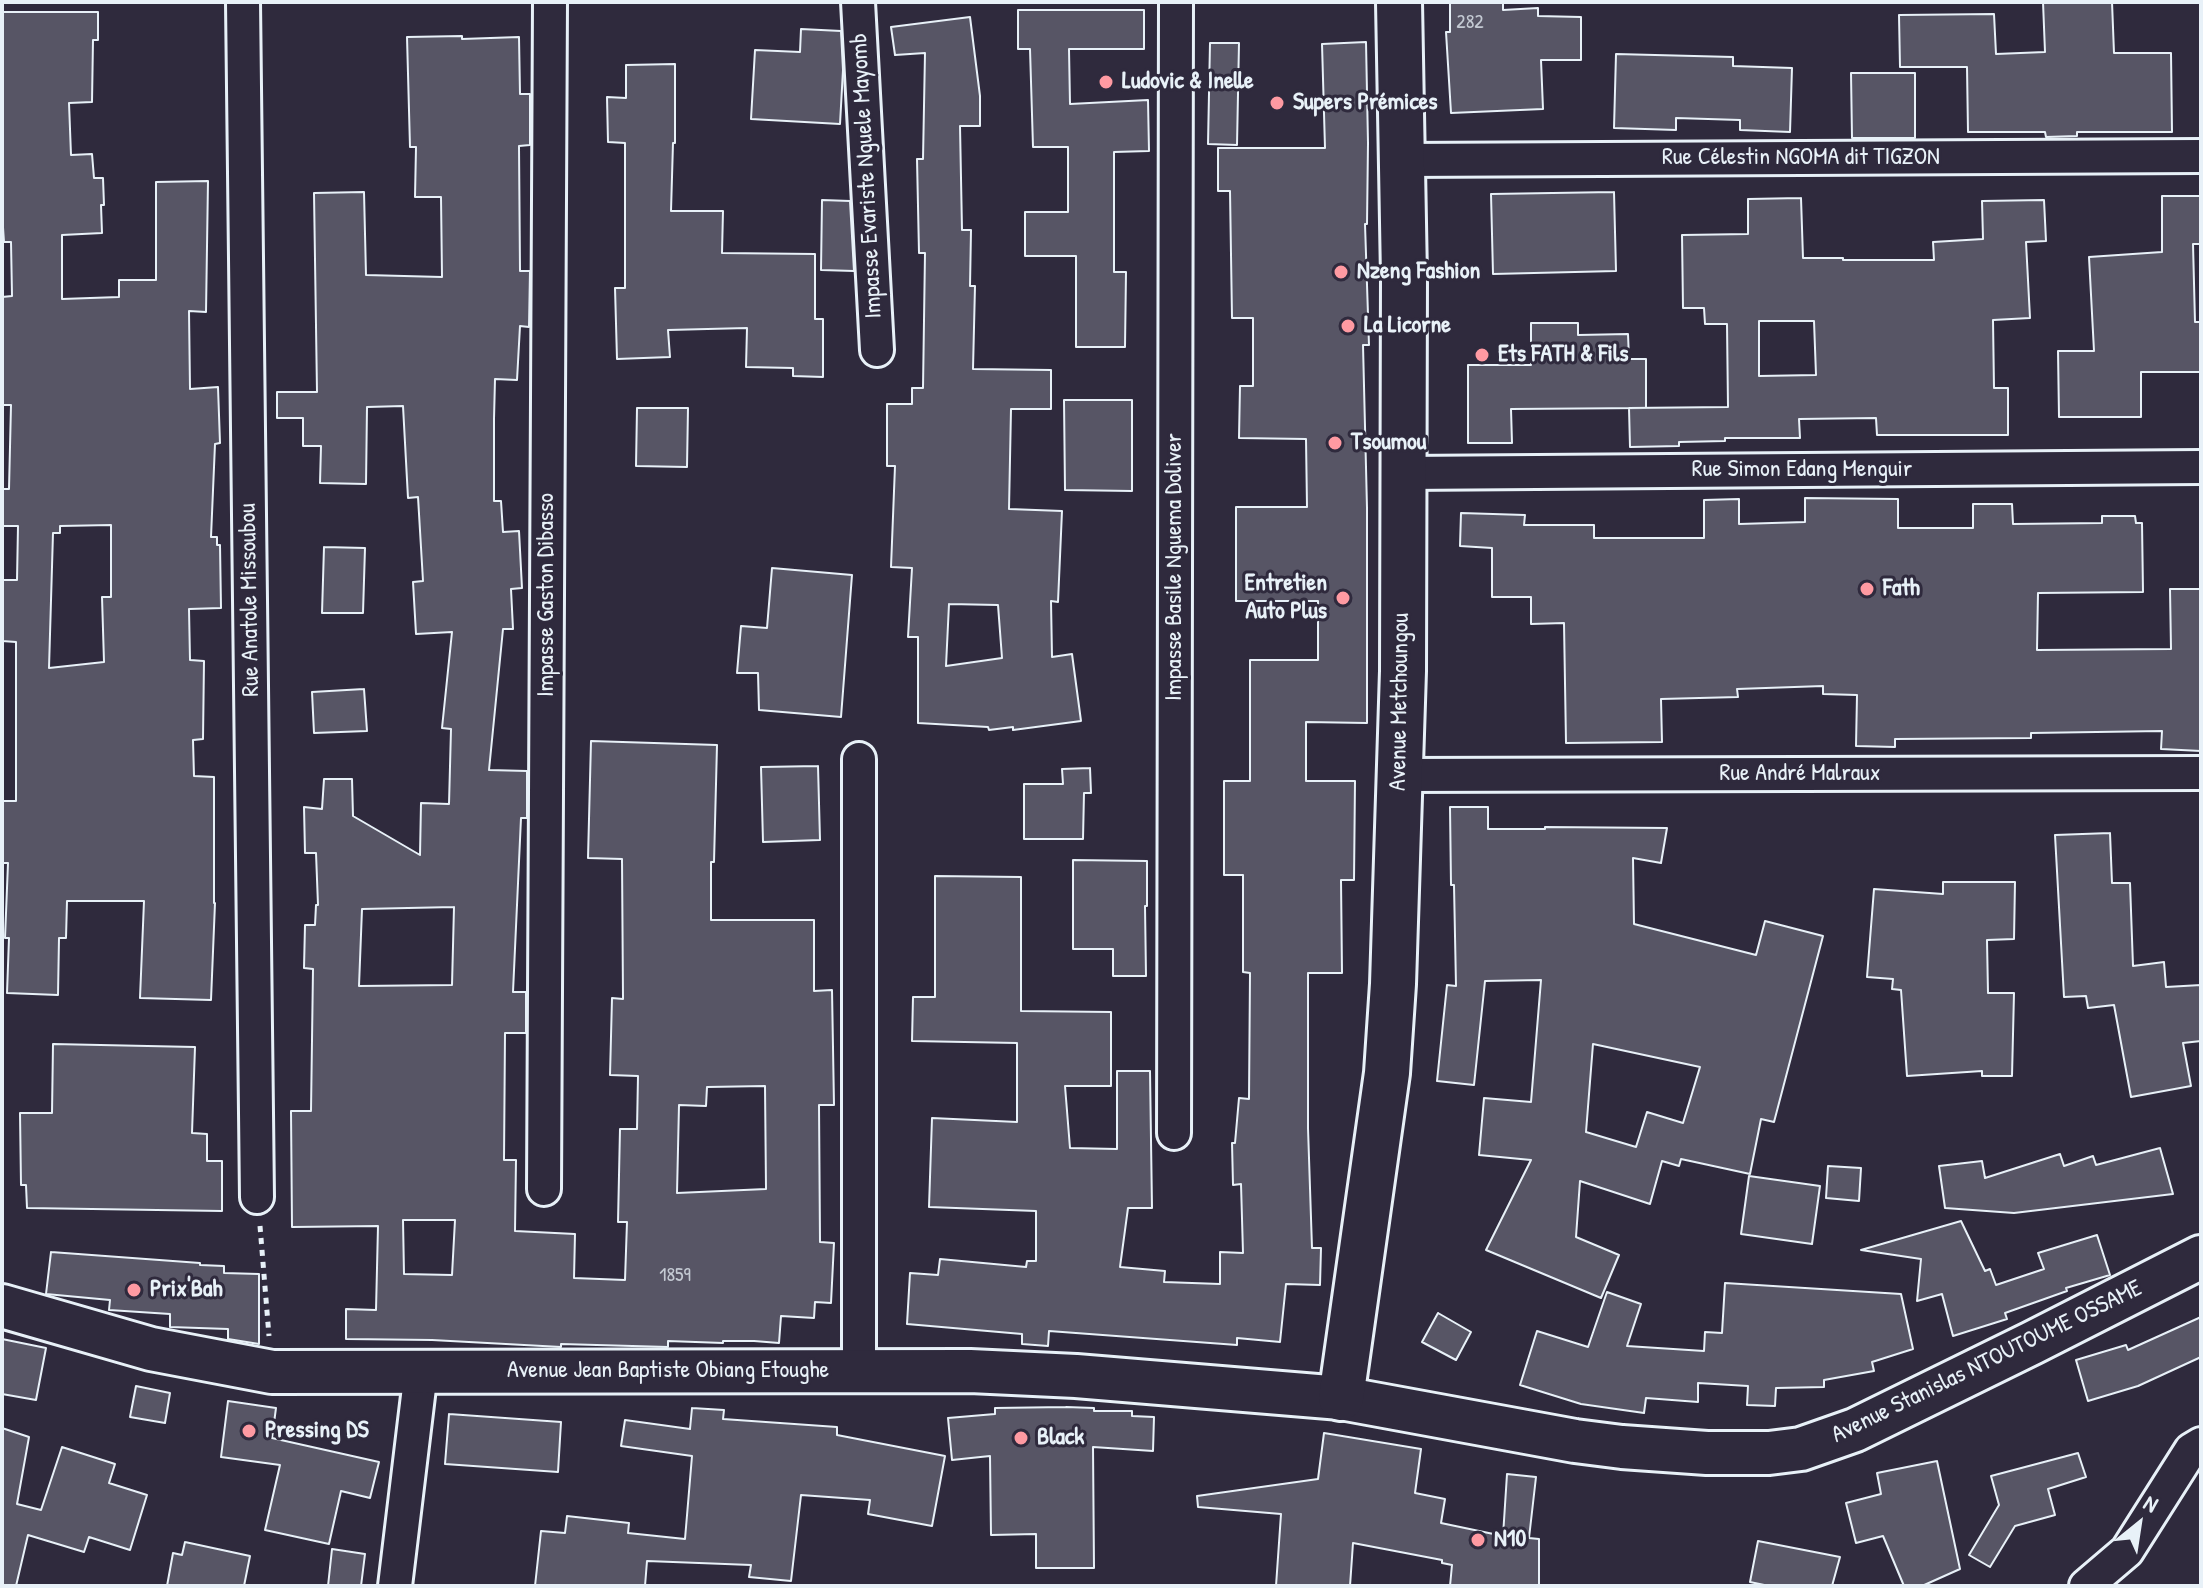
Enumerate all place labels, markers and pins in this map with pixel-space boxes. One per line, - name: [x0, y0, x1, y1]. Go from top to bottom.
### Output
- place label: Ludovic & Inelle: [1122, 68, 1254, 96]
- marker: Ludovic & Inelle: [1097, 73, 1115, 91]
- place label: Supers Prémices: [1293, 89, 1438, 117]
- marker: Supers Prémices: [1268, 94, 1286, 112]
- place label: Nzeng Fashion: [1357, 258, 1480, 286]
- marker: Nzeng Fashion: [1332, 263, 1350, 281]
- place label: La Licorne: [1364, 312, 1451, 340]
- marker: La Licorne: [1339, 317, 1357, 335]
- place label: Ets FATH & Fils: [1498, 341, 1629, 369]
- marker: Ets FATH & Fils: [1473, 346, 1491, 364]
- place label: Tsoumou: [1351, 429, 1426, 457]
- marker: Tsoumou: [1326, 434, 1344, 452]
- place label: Entretien Auto Plus: [1244, 570, 1327, 626]
- place label: Fath: [1883, 575, 1920, 603]
- marker: Fath: [1858, 580, 1876, 598]
- marker: Entretien Auto Plus: [1334, 589, 1352, 607]
- place label: Prix'Bah: [150, 1276, 223, 1304]
- marker: Prix'Bah: [125, 1281, 143, 1299]
- place label: Pressing DS: [265, 1417, 369, 1445]
- marker: Pressing DS: [240, 1422, 258, 1440]
- place label: Black: [1037, 1424, 1084, 1452]
- marker: Black: [1012, 1429, 1030, 1447]
- place label: N10: [1494, 1526, 1526, 1554]
- marker: N10: [1469, 1531, 1487, 1549]

